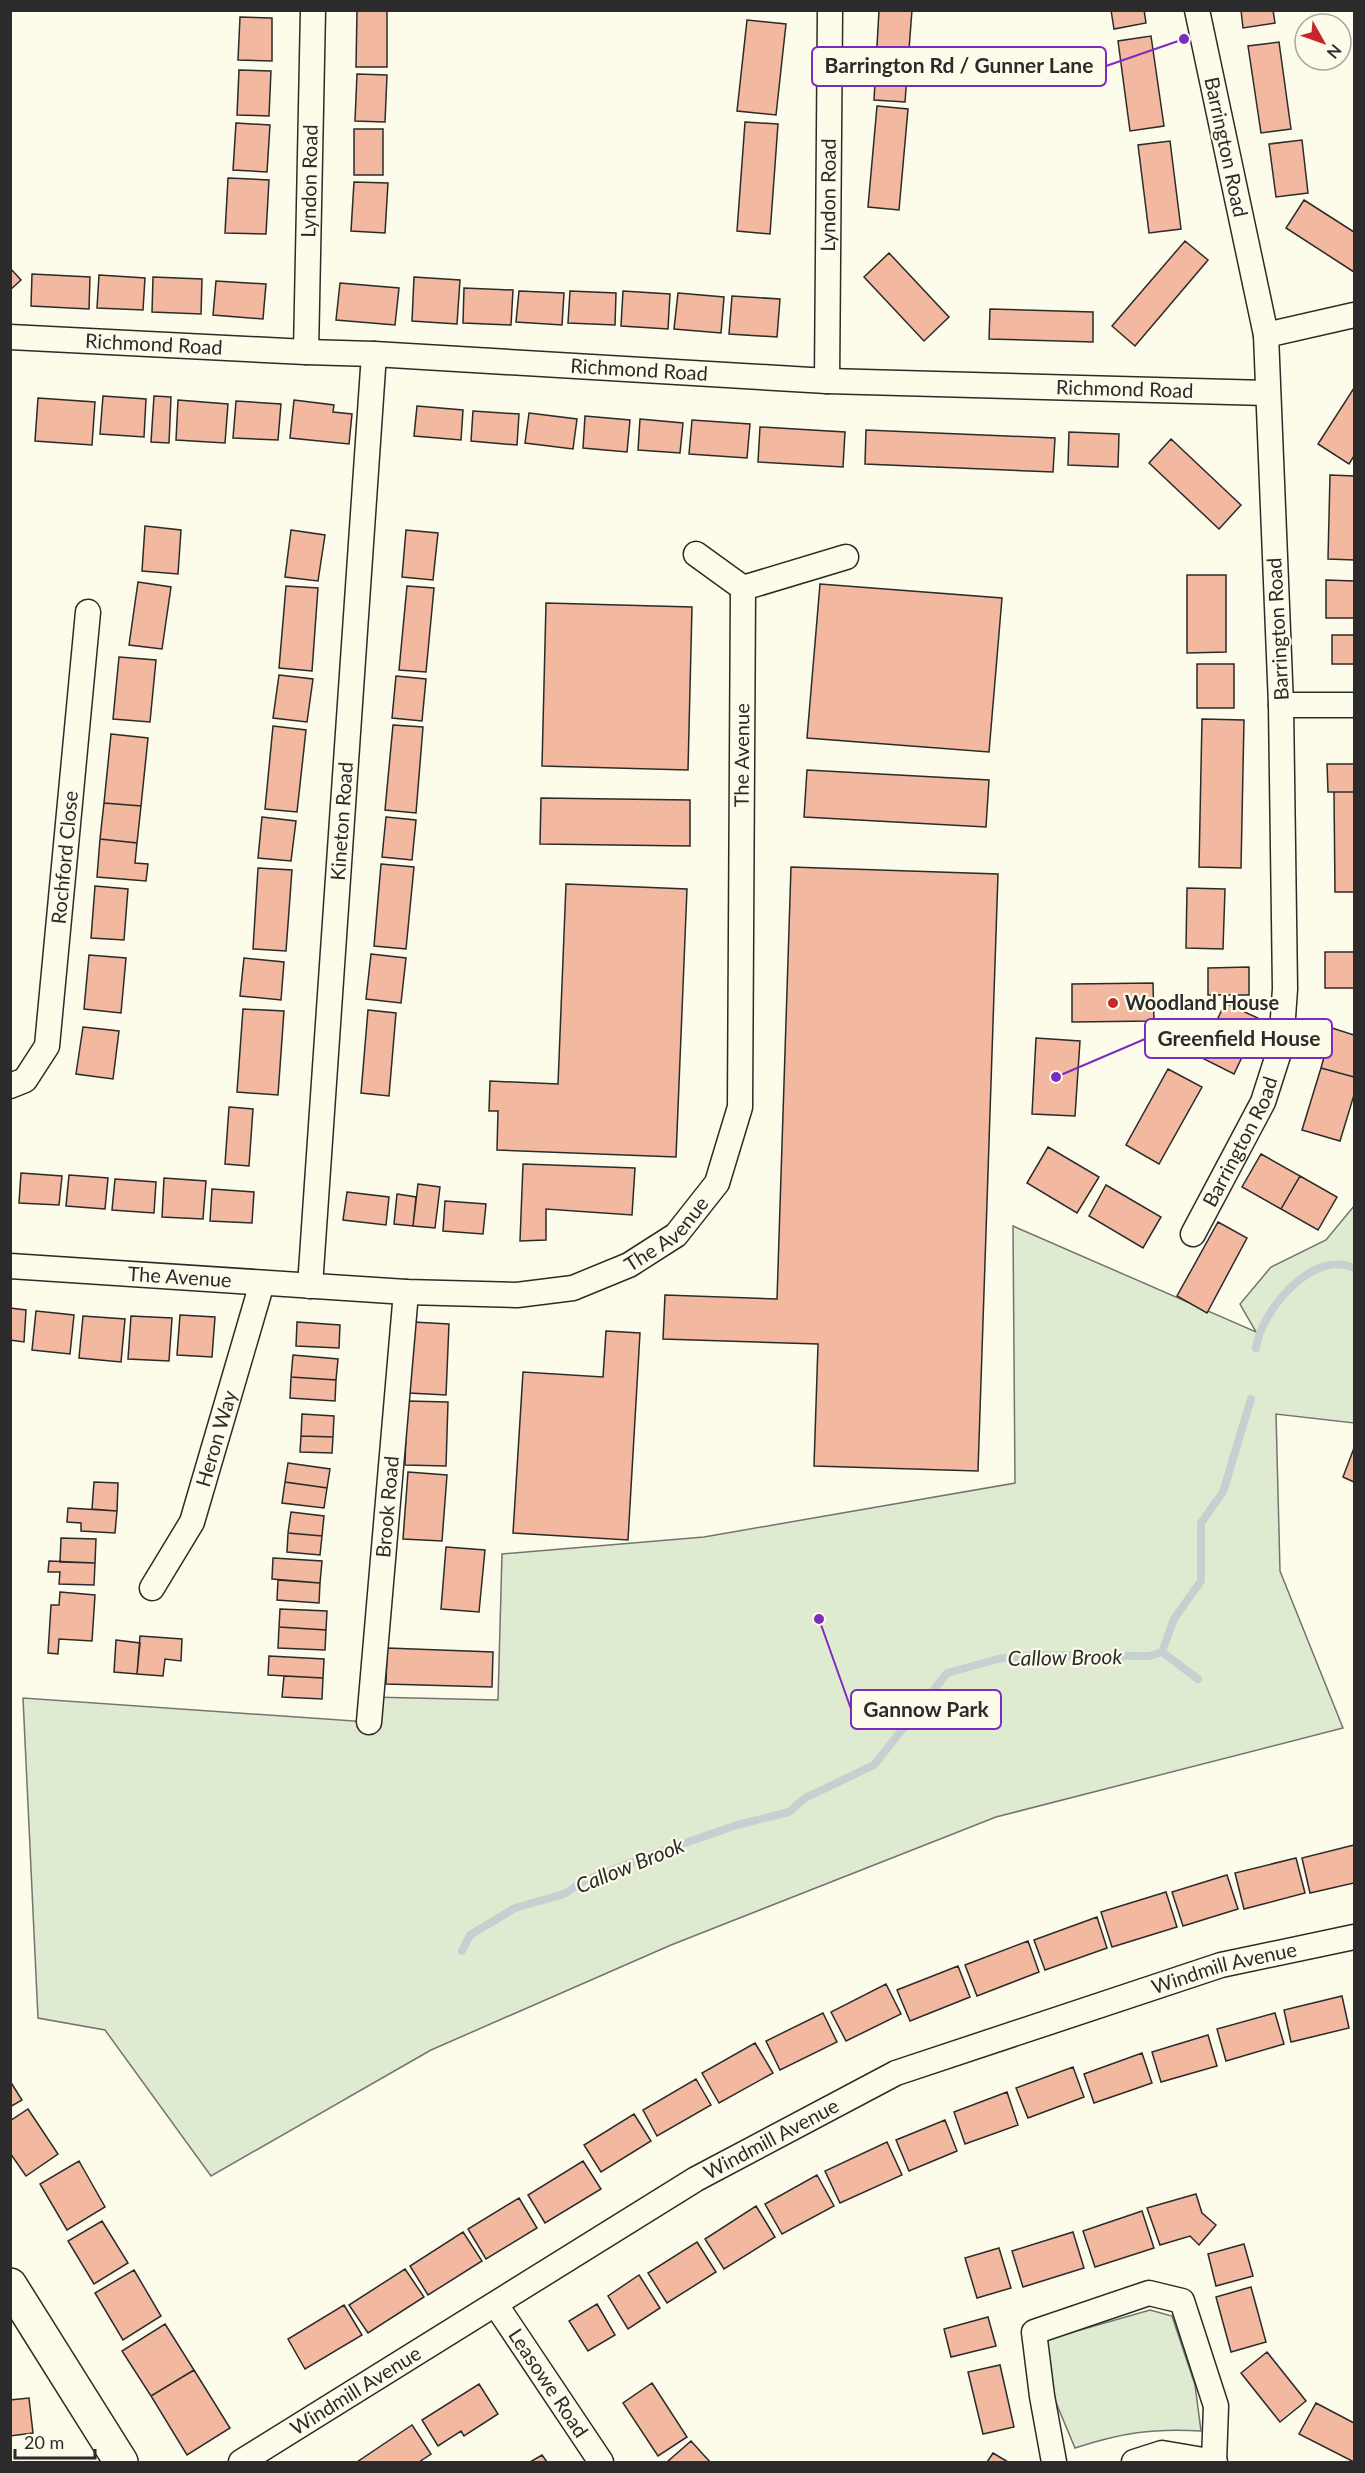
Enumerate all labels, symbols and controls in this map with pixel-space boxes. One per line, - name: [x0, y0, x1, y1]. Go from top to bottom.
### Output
- north arrow: [1293, 12, 1353, 72]
- text: N: [1324, 41, 1346, 63]
- callout: Barrington Rd / Gunner Lane: [812, 47, 1106, 86]
- text: Barrington Rd / Gunner Lane: [825, 52, 1093, 77]
- street label: Barrington Road: [1200, 74, 1254, 219]
- street label: Lyndon Road: [295, 124, 322, 238]
- street label: Lyndon Road: [815, 138, 840, 252]
- street label: Richmond Road: [85, 328, 223, 359]
- street label: Richmond Road: [570, 353, 709, 385]
- street label: Richmond Road: [1056, 374, 1194, 402]
- street label: Barrington Road: [1261, 557, 1293, 701]
- street label: The Avenue: [729, 703, 753, 807]
- street label: Kineton Road: [325, 761, 357, 881]
- street label: Rochford Close: [46, 790, 82, 925]
- place label: Woodland House: [1125, 990, 1279, 1014]
- marker: Woodland House: [1106, 996, 1120, 1010]
- callout: Greenfield House: [1145, 1019, 1332, 1058]
- text: Greenfield House: [1158, 1025, 1320, 1050]
- street label: Barrington Road: [1197, 1073, 1281, 1210]
- street label: The Avenue: [620, 1191, 713, 1276]
- street label: The Avenue: [127, 1261, 232, 1292]
- street label: Heron Way: [190, 1387, 241, 1489]
- street label: Brook Road: [370, 1455, 403, 1559]
- water label: Callow Brook: [1007, 1643, 1124, 1670]
- callout: Gannow Park: [851, 1690, 1001, 1729]
- text: Gannow Park: [863, 1696, 989, 1721]
- water label: Callow Brook: [572, 1831, 688, 1898]
- street label: Windmill Avenue: [1148, 1936, 1299, 1998]
- street label: Windmill Avenue: [699, 2093, 842, 2184]
- street label: Leasowe Road: [504, 2324, 594, 2441]
- street label: Windmill Avenue: [285, 2340, 425, 2439]
- scale bar: [15, 2422, 94, 2460]
- text: 20 m: [24, 2431, 64, 2453]

